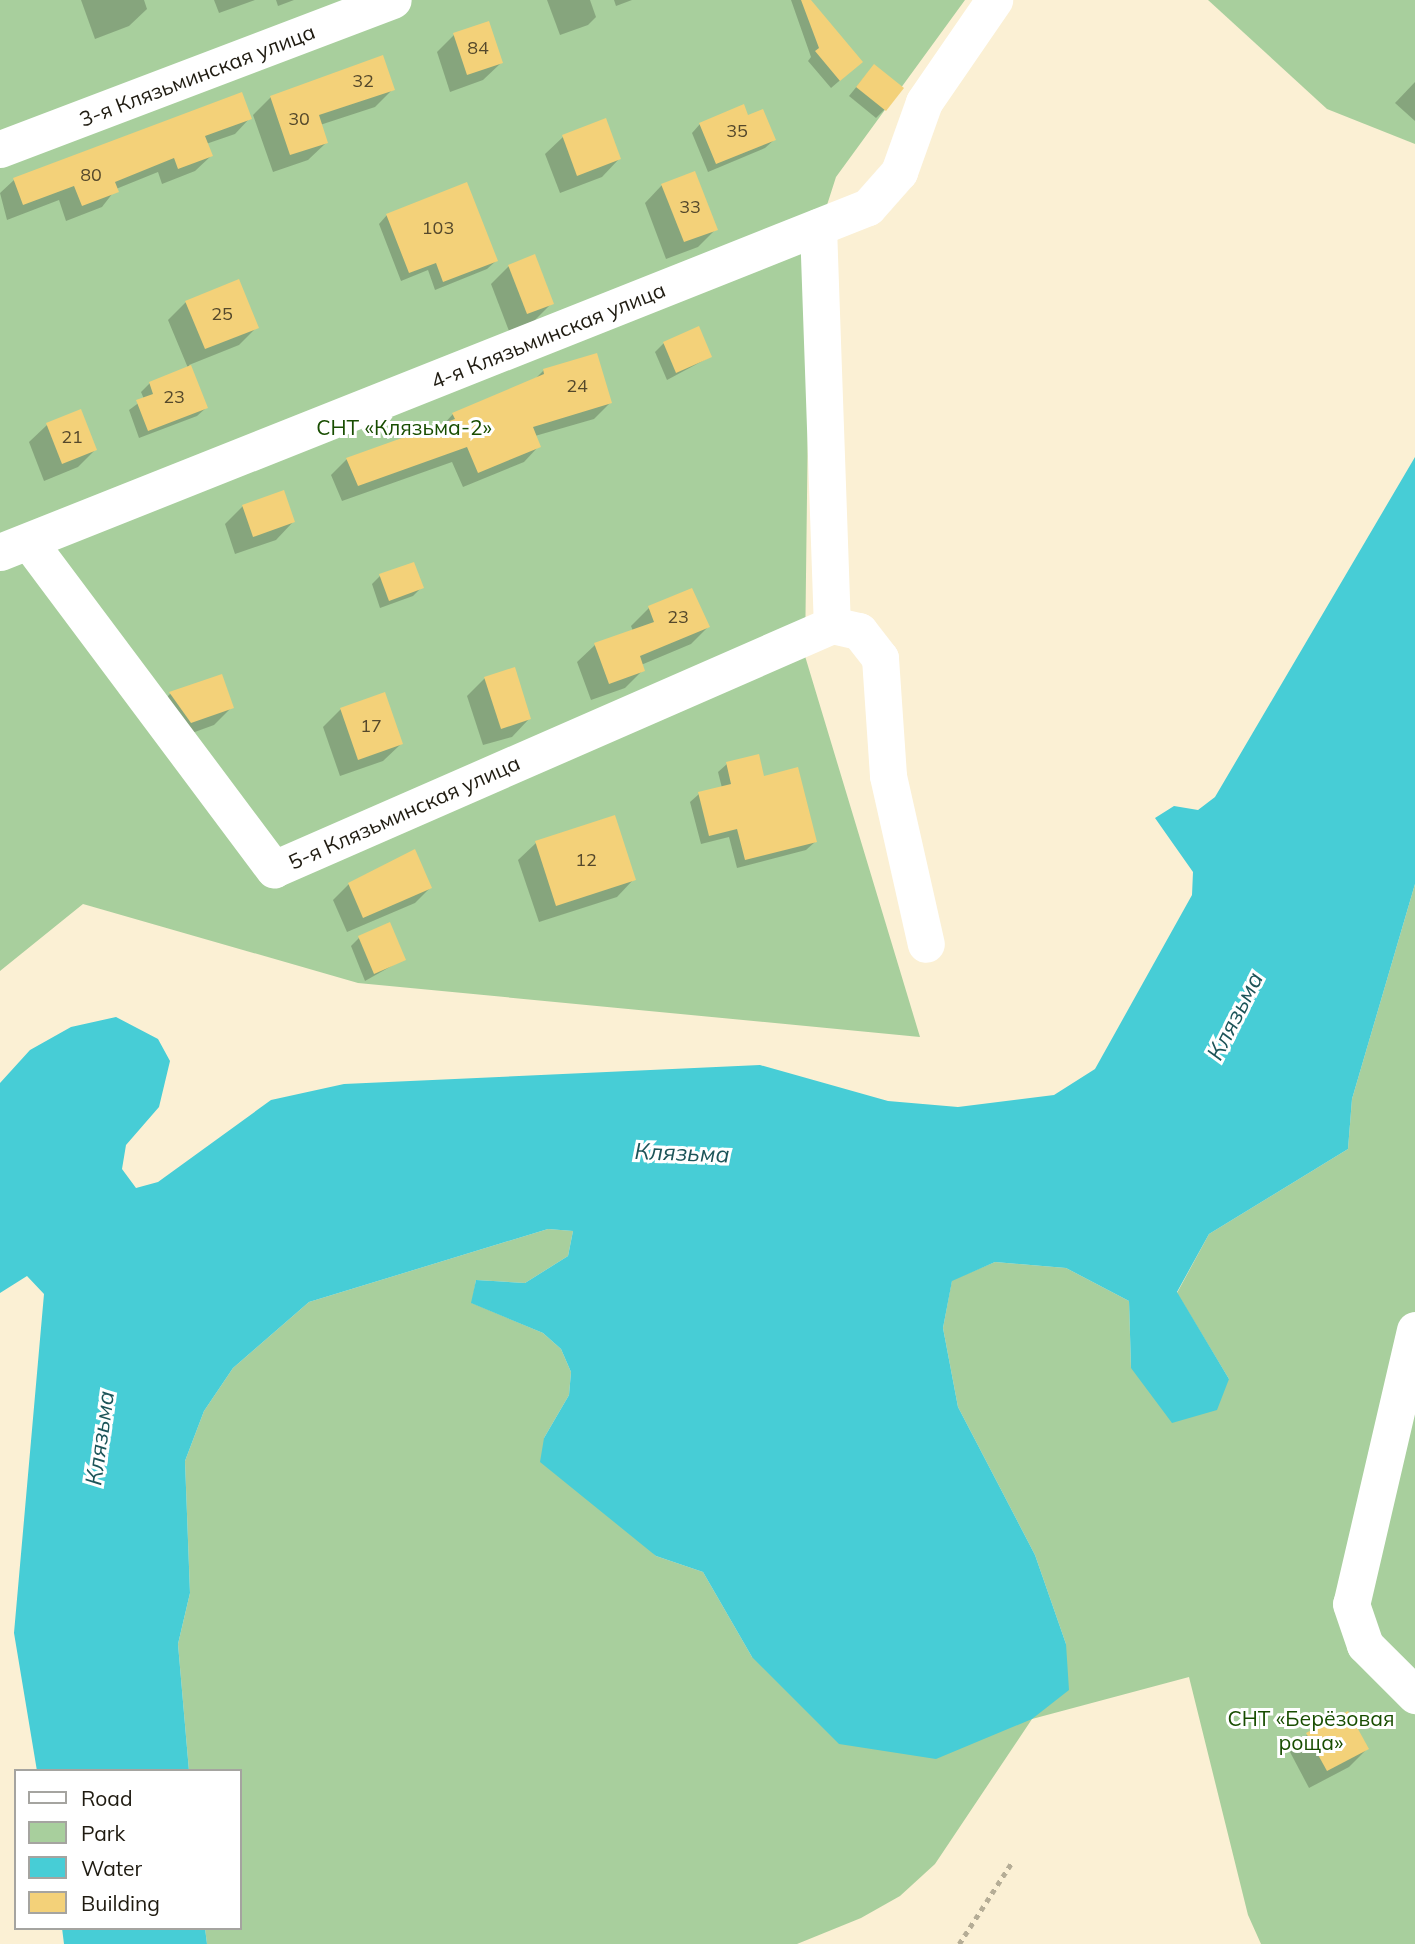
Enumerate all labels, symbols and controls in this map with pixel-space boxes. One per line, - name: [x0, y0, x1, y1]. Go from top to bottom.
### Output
- street label: 3-я Клязьминская улица: [76, 18, 318, 132]
- house number: 84: [467, 37, 489, 59]
- house number: 32: [352, 70, 374, 92]
- house number: 30: [288, 108, 310, 130]
- house number: 35: [726, 120, 748, 142]
- house number: 80: [80, 164, 102, 186]
- house number: 33: [679, 196, 701, 218]
- house number: 103: [422, 217, 454, 239]
- street label: 4-я Клязьминская улица: [427, 276, 669, 394]
- house number: 25: [211, 303, 233, 325]
- house number: 24: [566, 375, 588, 397]
- house number: 23: [163, 386, 185, 408]
- park label: СНТ «Клязьма-2»: [316, 414, 492, 440]
- house number: 21: [61, 426, 83, 448]
- house number: 23: [667, 606, 689, 628]
- house number: 17: [360, 715, 382, 737]
- street label: 5-я Клязьминская улица: [284, 750, 524, 874]
- house number: 12: [575, 849, 597, 871]
- water label: Клязьма: [1201, 967, 1269, 1065]
- water label: Клязьма: [634, 1138, 730, 1168]
- water label: Клязьма: [80, 1389, 120, 1487]
- park label: СНТ «Берёзовая роща»: [1227, 1705, 1395, 1755]
- legend: [14, 1769, 242, 1930]
- text: Road: [81, 1785, 132, 1811]
- text: Park: [81, 1820, 125, 1846]
- text: Water: [81, 1855, 142, 1881]
- text: Building: [81, 1890, 160, 1916]

